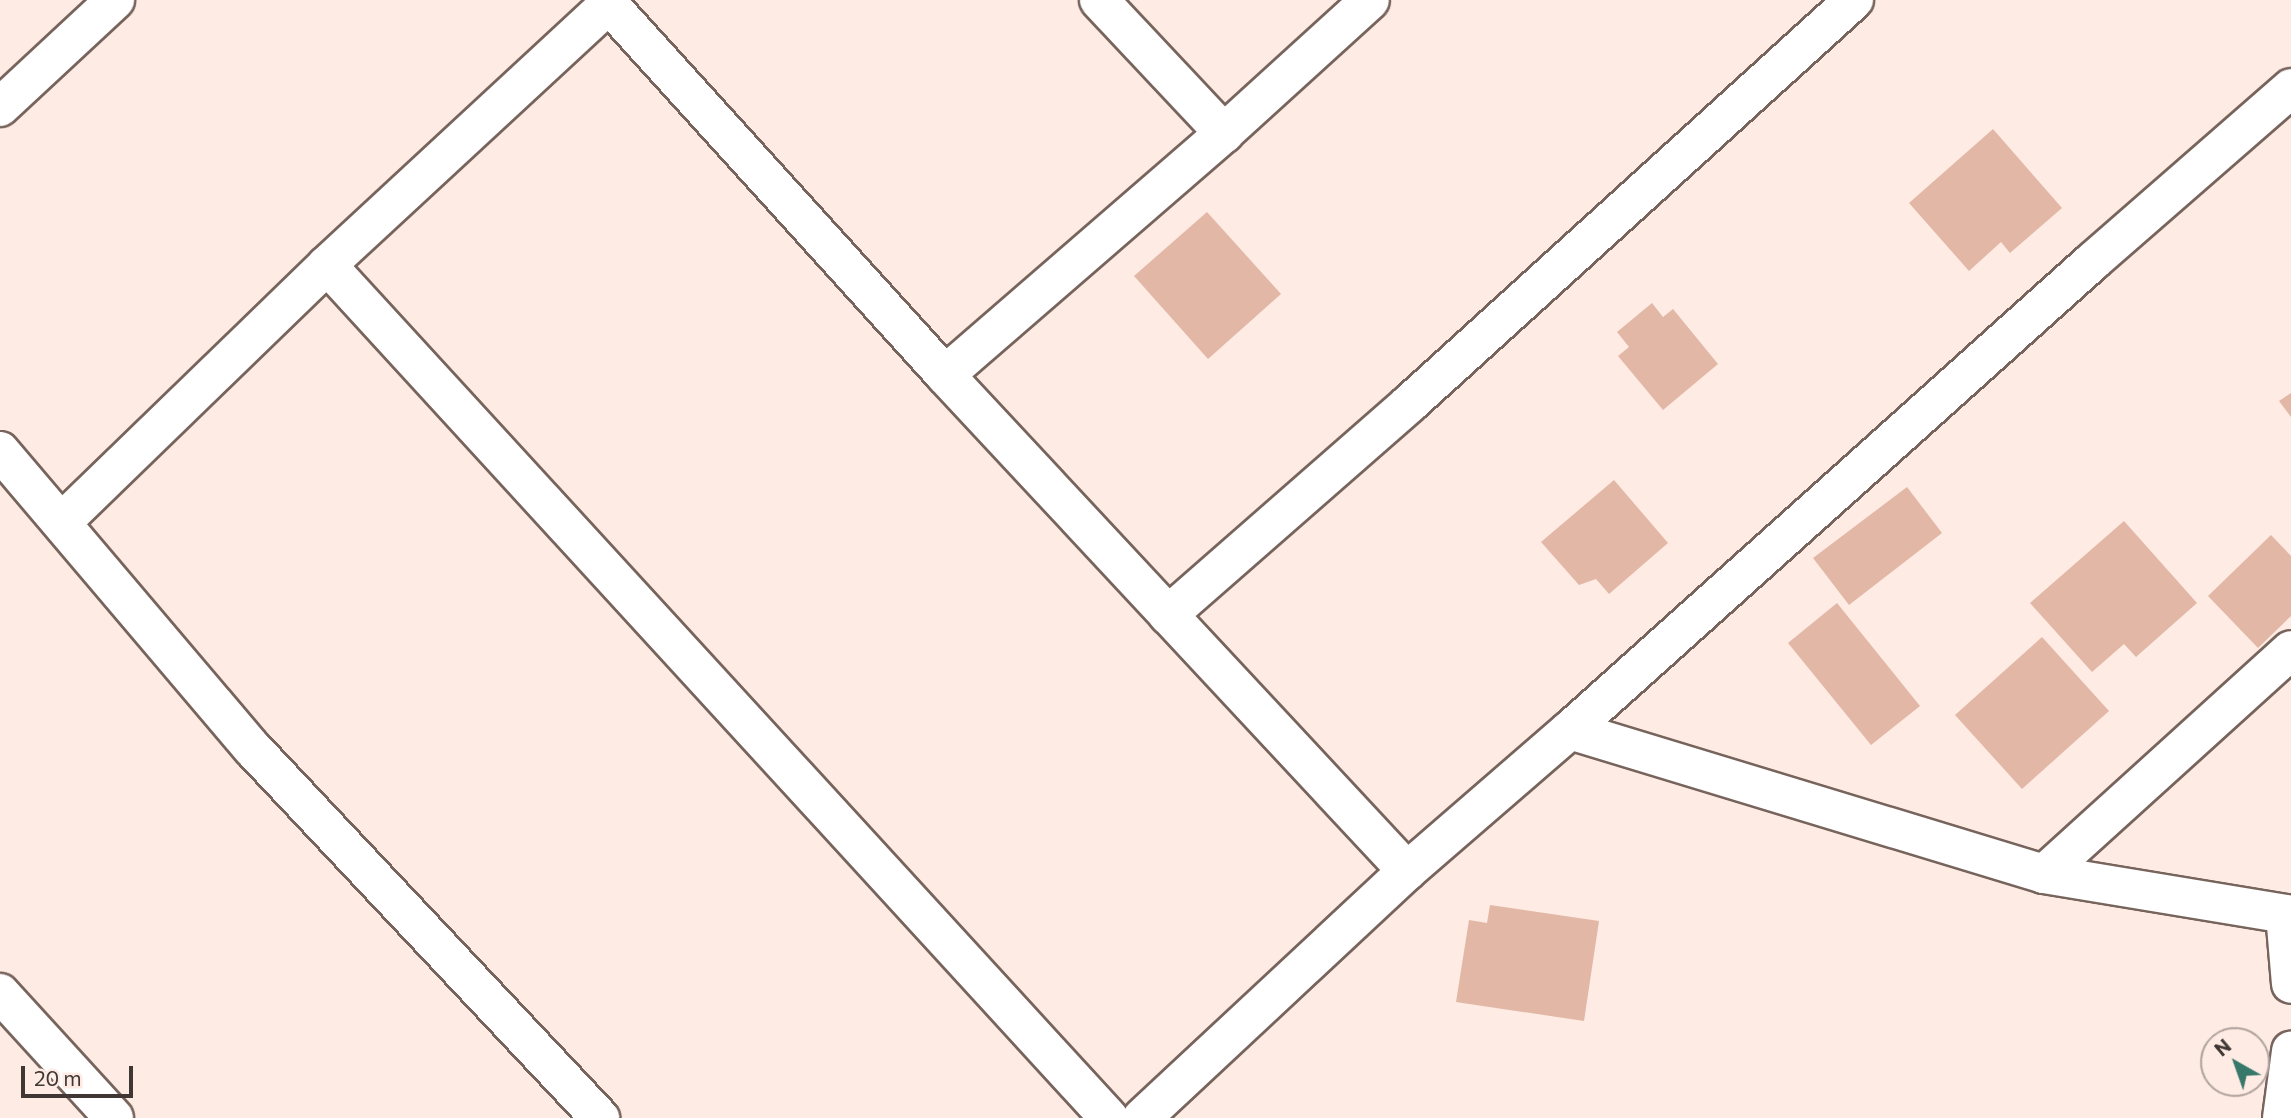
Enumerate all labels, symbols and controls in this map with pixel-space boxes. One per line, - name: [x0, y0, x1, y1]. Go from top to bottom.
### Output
- north arrow: [2200, 1027, 2270, 1097]
- text: N: [2210, 1034, 2235, 1060]
- scale bar: [24, 1052, 136, 1096]
- text: 20 m: [34, 1065, 82, 1090]

